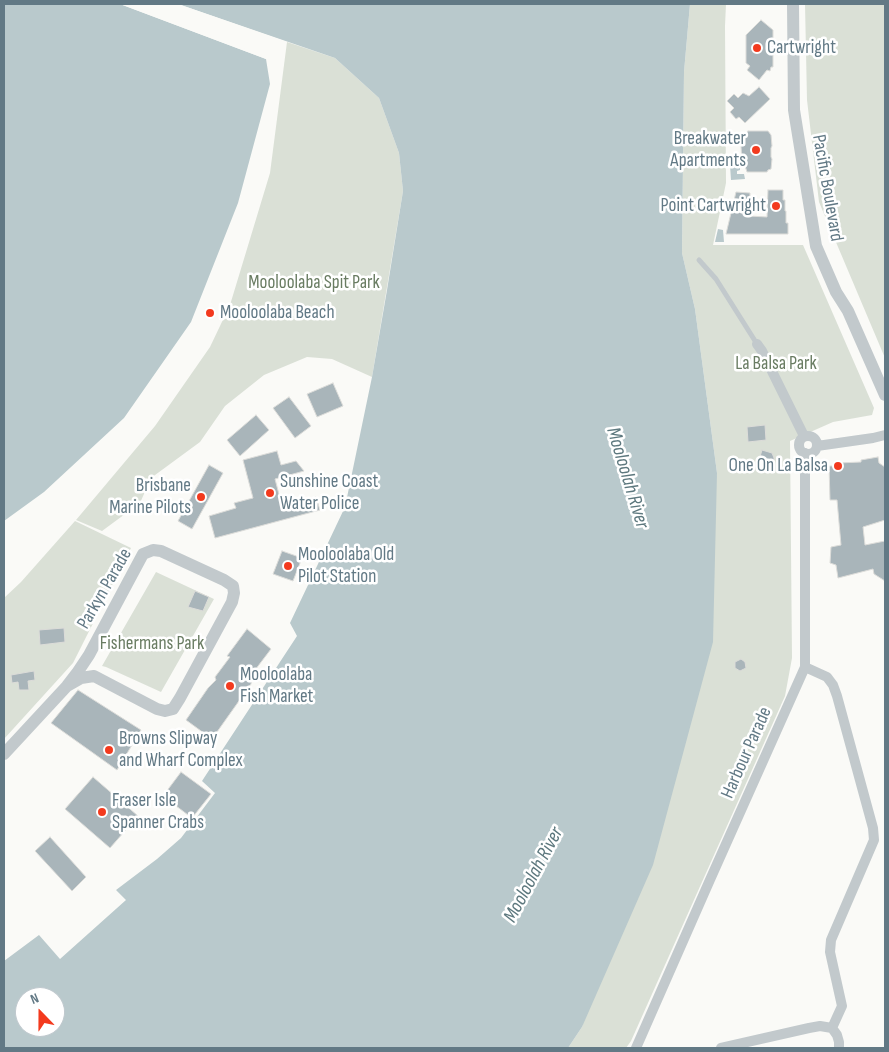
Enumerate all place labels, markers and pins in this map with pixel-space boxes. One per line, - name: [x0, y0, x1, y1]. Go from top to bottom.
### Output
- place label: Cartwright: [767, 37, 836, 59]
- marker: Cartwright: [751, 42, 763, 54]
- place label: Breakwater Apartments: [670, 128, 746, 172]
- marker: Breakwater Apartments: [750, 144, 762, 156]
- place label: Point Cartwright: [660, 195, 766, 217]
- marker: Point Cartwright: [770, 200, 782, 212]
- place label: Mooloolaba Beach: [220, 302, 335, 324]
- marker: Mooloolaba Beach: [204, 307, 216, 319]
- place label: One On La Balsa: [729, 455, 828, 477]
- marker: One On La Balsa: [832, 460, 844, 472]
- place label: Sunshine Coast Water Police: [280, 471, 378, 515]
- place label: Brisbane Marine Pilots: [109, 475, 191, 519]
- marker: Sunshine Coast Water Police: [264, 487, 276, 499]
- marker: Brisbane Marine Pilots: [195, 491, 207, 503]
- place label: Mooloolaba Old Pilot Station: [298, 544, 394, 588]
- marker: Mooloolaba Old Pilot Station: [282, 560, 294, 572]
- place label: Mooloolaba Fish Market: [240, 664, 313, 708]
- marker: Mooloolaba Fish Market: [224, 680, 236, 692]
- place label: Browns Slipway and Wharf Complex: [119, 728, 243, 772]
- marker: Browns Slipway and Wharf Complex: [103, 744, 115, 756]
- place label: Fraser Isle Spanner Crabs: [112, 790, 204, 834]
- marker: Fraser Isle Spanner Crabs: [96, 806, 108, 818]

